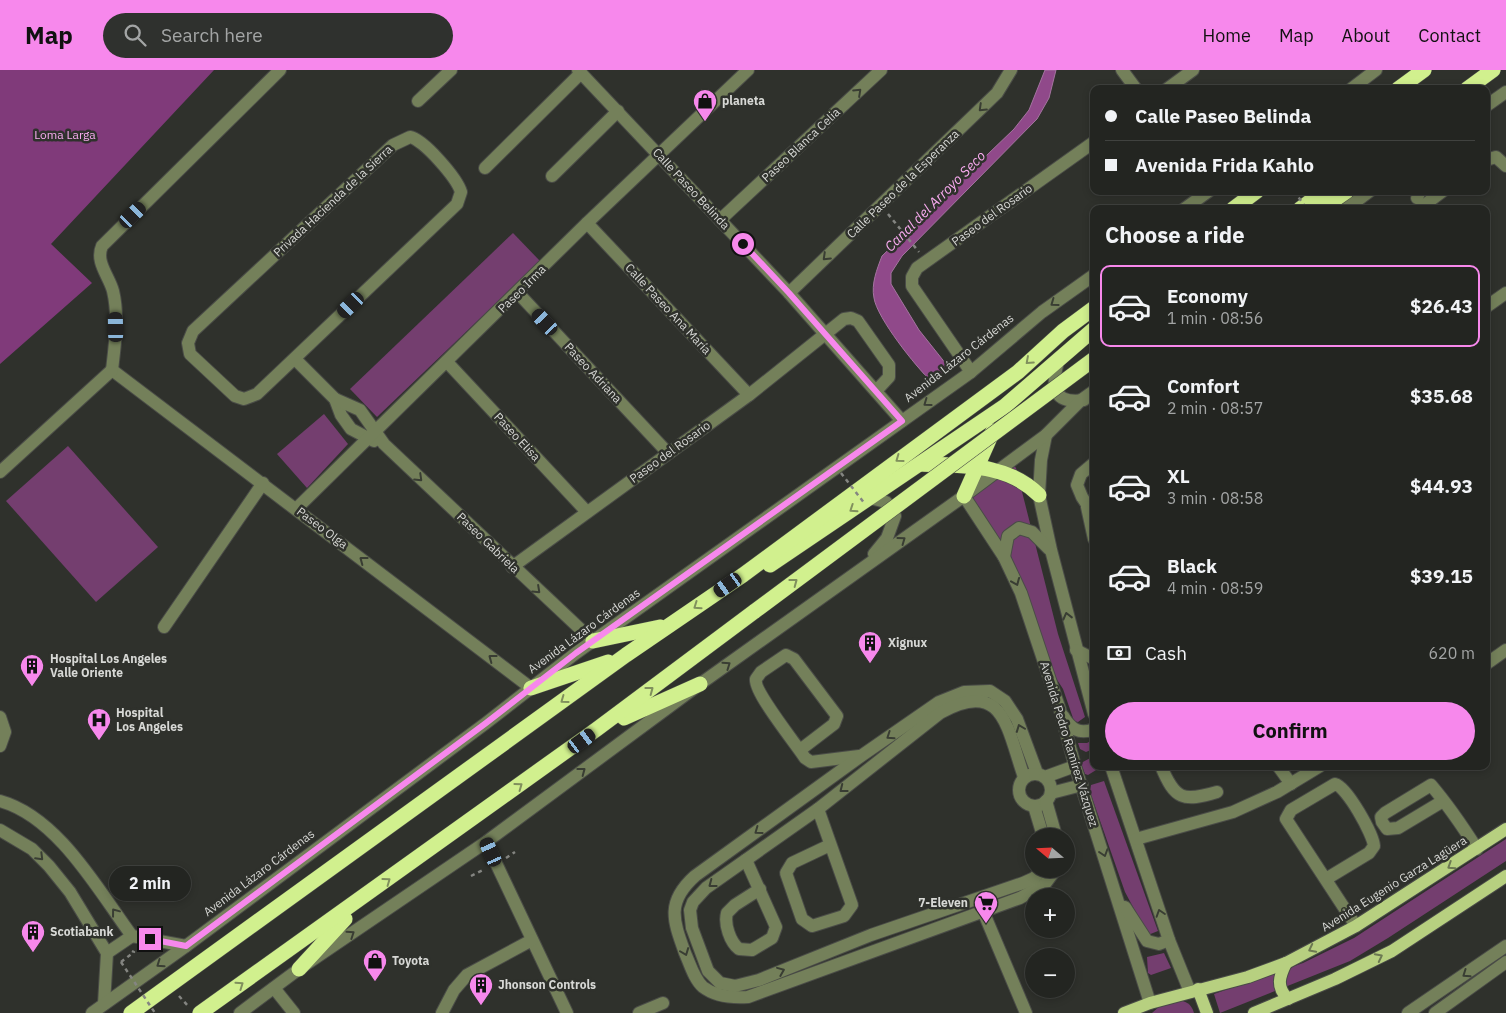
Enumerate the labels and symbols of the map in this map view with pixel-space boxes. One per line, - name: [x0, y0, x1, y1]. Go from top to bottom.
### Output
- shop icon: planeta: [692, 88, 718, 122]
- one-way arrow: [852, 89, 861, 98]
- place label: planeta: [722, 93, 765, 108]
- one-way arrow: [978, 102, 987, 111]
- street label: Paseo Blanca Celia: [758, 104, 843, 185]
- street label: Calle Paseo de la Esperanza: [843, 126, 962, 241]
- park label: Loma Larga: [34, 127, 96, 142]
- street label: Privada Hacienda de la Sierra: [270, 141, 396, 260]
- street label: Calle Paseo Belinda: [650, 145, 733, 233]
- water label: Canal del Arroyo Seco: [881, 147, 989, 255]
- street label: Paseo del Rosario: [949, 180, 1035, 249]
- car: [116, 199, 149, 231]
- route start: [732, 233, 754, 255]
- one-way arrow: [823, 251, 832, 260]
- street label: Calle Paseo Ana María: [622, 260, 715, 358]
- street label: Paseo Irma: [495, 261, 549, 316]
- car: [334, 289, 367, 321]
- one-way arrow: [1050, 297, 1060, 306]
- car: [529, 306, 560, 338]
- street label: Avenida Lázaro Cárdenas: [901, 310, 1017, 405]
- car: [108, 312, 123, 342]
- street label: Paseo Adriana: [562, 339, 626, 406]
- one-way arrow: [1026, 356, 1035, 365]
- one-way arrow: [923, 397, 932, 407]
- street label: Paseo Elisa: [491, 409, 544, 465]
- street label: Paseo del Rosario: [627, 417, 713, 486]
- one-way arrow: [895, 453, 905, 462]
- one-way arrow: [413, 472, 422, 481]
- one-way arrow: [849, 503, 859, 512]
- street label: Paseo Olga: [294, 504, 351, 552]
- street label: Paseo Gabriela: [454, 509, 523, 577]
- one-way arrow: [896, 537, 906, 546]
- one-way arrow: [360, 557, 369, 565]
- car: [711, 570, 744, 600]
- one-way arrow: [1010, 577, 1021, 586]
- one-way arrow: [788, 579, 798, 588]
- one-way arrow: [531, 584, 540, 593]
- street label: Avenida Lázaro Cárdenas: [525, 585, 643, 676]
- one-way arrow: [694, 600, 703, 609]
- one-way arrow: [1063, 612, 1073, 620]
- building icon: Xignux: [857, 630, 883, 664]
- place label: Xignux: [888, 635, 927, 650]
- place label: Hospital Los Angeles Valle Oriente: [50, 651, 167, 680]
- building icon: Hospital Los Angeles Valle Oriente: [19, 653, 45, 687]
- one-way arrow: [489, 656, 498, 664]
- street label: Avenida Pedro Ramírez Vázquez: [1037, 660, 1102, 829]
- one-way arrow: [721, 662, 731, 671]
- one-way arrow: [644, 687, 654, 696]
- one-way arrow: [561, 694, 570, 703]
- place label: Hospital Los Angeles: [116, 705, 183, 734]
- hospital icon: Hospital Los Angeles: [86, 707, 112, 741]
- one-way arrow: [1016, 724, 1026, 733]
- car: [565, 726, 598, 756]
- one-way arrow: [886, 730, 895, 739]
- one-way arrow: [576, 768, 586, 777]
- one-way arrow: [513, 783, 523, 792]
- one-way arrow: [840, 783, 849, 791]
- one-way arrow: [754, 825, 764, 834]
- street label: Avenida Lázaro Cárdenas: [200, 826, 317, 919]
- north arrow: [1025, 828, 1075, 878]
- street label: Avenida Eugenio Garza Lagüera: [1318, 832, 1470, 935]
- car: [478, 835, 503, 869]
- one-way arrow: [1098, 848, 1108, 857]
- one-way arrow: [34, 851, 43, 860]
- one-way arrow: [1447, 859, 1456, 869]
- callout: 2 min: [109, 866, 191, 902]
- one-way arrow: [381, 878, 391, 887]
- one-way arrow: [709, 879, 718, 887]
- supermarket icon: 7-Eleven: [973, 890, 999, 924]
- place label: 7-Eleven: [918, 895, 968, 910]
- one-way arrow: [112, 908, 121, 918]
- one-way arrow: [1156, 910, 1166, 918]
- building icon: Scotiabank: [20, 919, 46, 953]
- place label: Scotiabank: [50, 924, 113, 939]
- route end: [139, 928, 161, 950]
- one-way arrow: [345, 931, 355, 940]
- one-way arrow: [1308, 943, 1317, 953]
- one-way arrow: [679, 947, 689, 956]
- shop icon: Toyota: [362, 948, 388, 982]
- place label: Toyota: [392, 953, 429, 968]
- one-way arrow: [1373, 953, 1382, 963]
- one-way arrow: [157, 959, 166, 967]
- one-way arrow: [776, 967, 785, 977]
- one-way arrow: [1462, 968, 1472, 977]
- building icon: Jhonson Controls: [468, 972, 494, 1006]
- place label: Jhonson Controls: [498, 977, 596, 992]
- one-way arrow: [234, 982, 244, 991]

